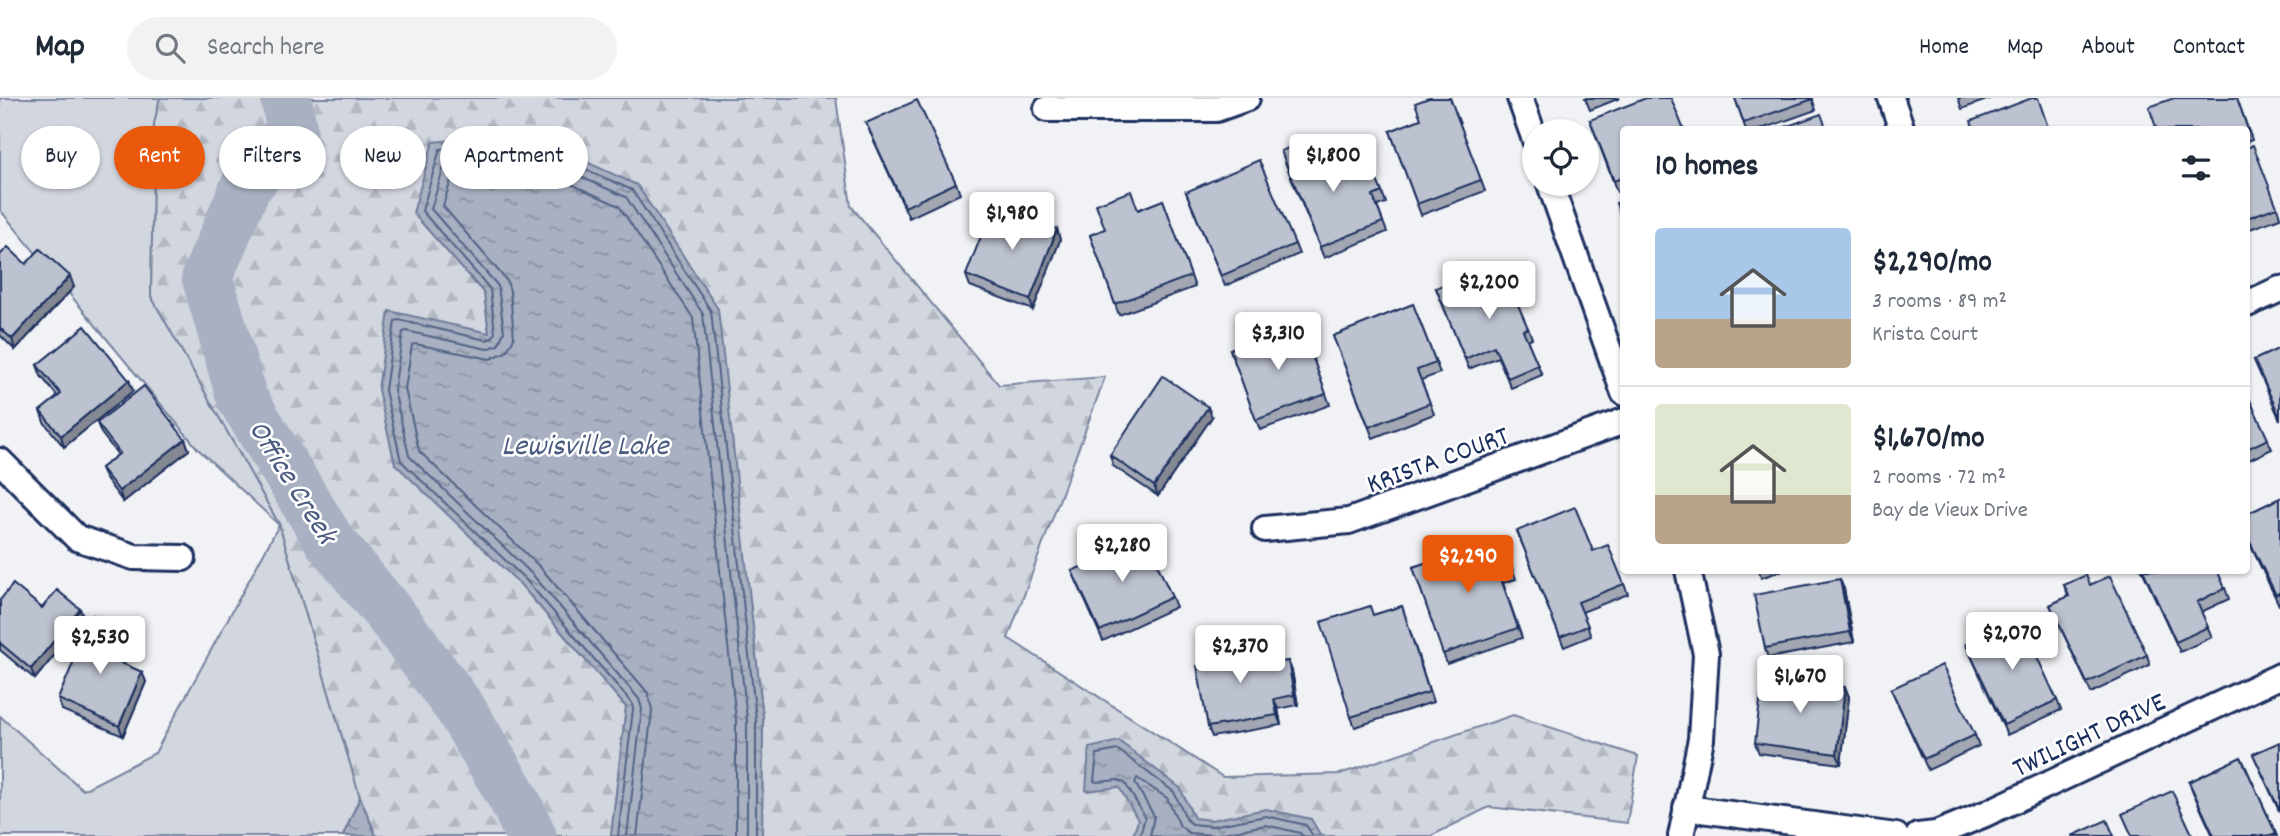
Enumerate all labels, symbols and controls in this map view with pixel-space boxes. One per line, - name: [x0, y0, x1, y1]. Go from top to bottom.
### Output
- search box: [127, 17, 617, 80]
- text: Map: [35, 25, 85, 72]
- icon: search: [151, 29, 189, 67]
- text: Search here: [207, 30, 325, 67]
- text: Home: [1919, 31, 1969, 65]
- text: Map: [2007, 31, 2043, 65]
- text: About: [2081, 31, 2135, 65]
- text: Contact: [2173, 31, 2245, 65]
- map controls: [1522, 119, 1599, 196]
- button: locate: [1522, 119, 1599, 196]
- chip: Buy: [21, 126, 100, 189]
- chip: Rent: [114, 126, 205, 189]
- chip: Filters: [219, 126, 326, 189]
- chip: New: [340, 126, 426, 189]
- chip: Apartment: [440, 126, 588, 189]
- pin: $1,800: [1276, 134, 1390, 194]
- text: $1,800: [1305, 140, 1361, 173]
- text: 10 homes: [1655, 147, 1758, 190]
- icon: filters: [2177, 149, 2215, 187]
- pin: $1,980: [955, 192, 1069, 252]
- text: $1,980: [985, 198, 1039, 231]
- text: $2,290/mo: [1872, 243, 1992, 286]
- icon: home: [1711, 256, 1795, 340]
- pin: $2,200: [1432, 262, 1546, 321]
- text: $2,200: [1458, 267, 1520, 300]
- text: 3 rooms · 89 m²: [1872, 286, 2007, 319]
- pin: $3,310: [1221, 313, 1335, 372]
- text: $3,310: [1251, 318, 1305, 351]
- text: Krista Court: [1872, 319, 1978, 352]
- water label: Office Creek: [235, 413, 347, 556]
- street label: KRISTA COURT: [1362, 418, 1515, 507]
- text: $1,670/mo: [1872, 419, 1985, 462]
- water label: Lewisville Lake: [501, 427, 670, 470]
- icon: home: [1711, 432, 1795, 516]
- text: 2 rooms · 72 m²: [1872, 462, 2006, 495]
- text: Bay de Vieux Drive: [1872, 495, 2028, 528]
- pin: $2,280: [1065, 524, 1179, 584]
- text: $2,280: [1093, 530, 1151, 563]
- pin: $2,290: [1411, 536, 1525, 595]
- text: $2,290: [1438, 541, 1498, 574]
- pin: $2,070: [1955, 612, 2069, 672]
- pin: $2,530: [43, 616, 157, 676]
- text: $2,070: [1982, 618, 2042, 651]
- text: $2,530: [70, 622, 130, 655]
- pin: $2,370: [1183, 626, 1297, 685]
- text: $2,370: [1211, 631, 1269, 664]
- pin: $1,670: [1743, 656, 1857, 715]
- text: $1,670: [1773, 661, 1827, 694]
- street label: TWILIGHT DRIVE: [2007, 684, 2174, 791]

